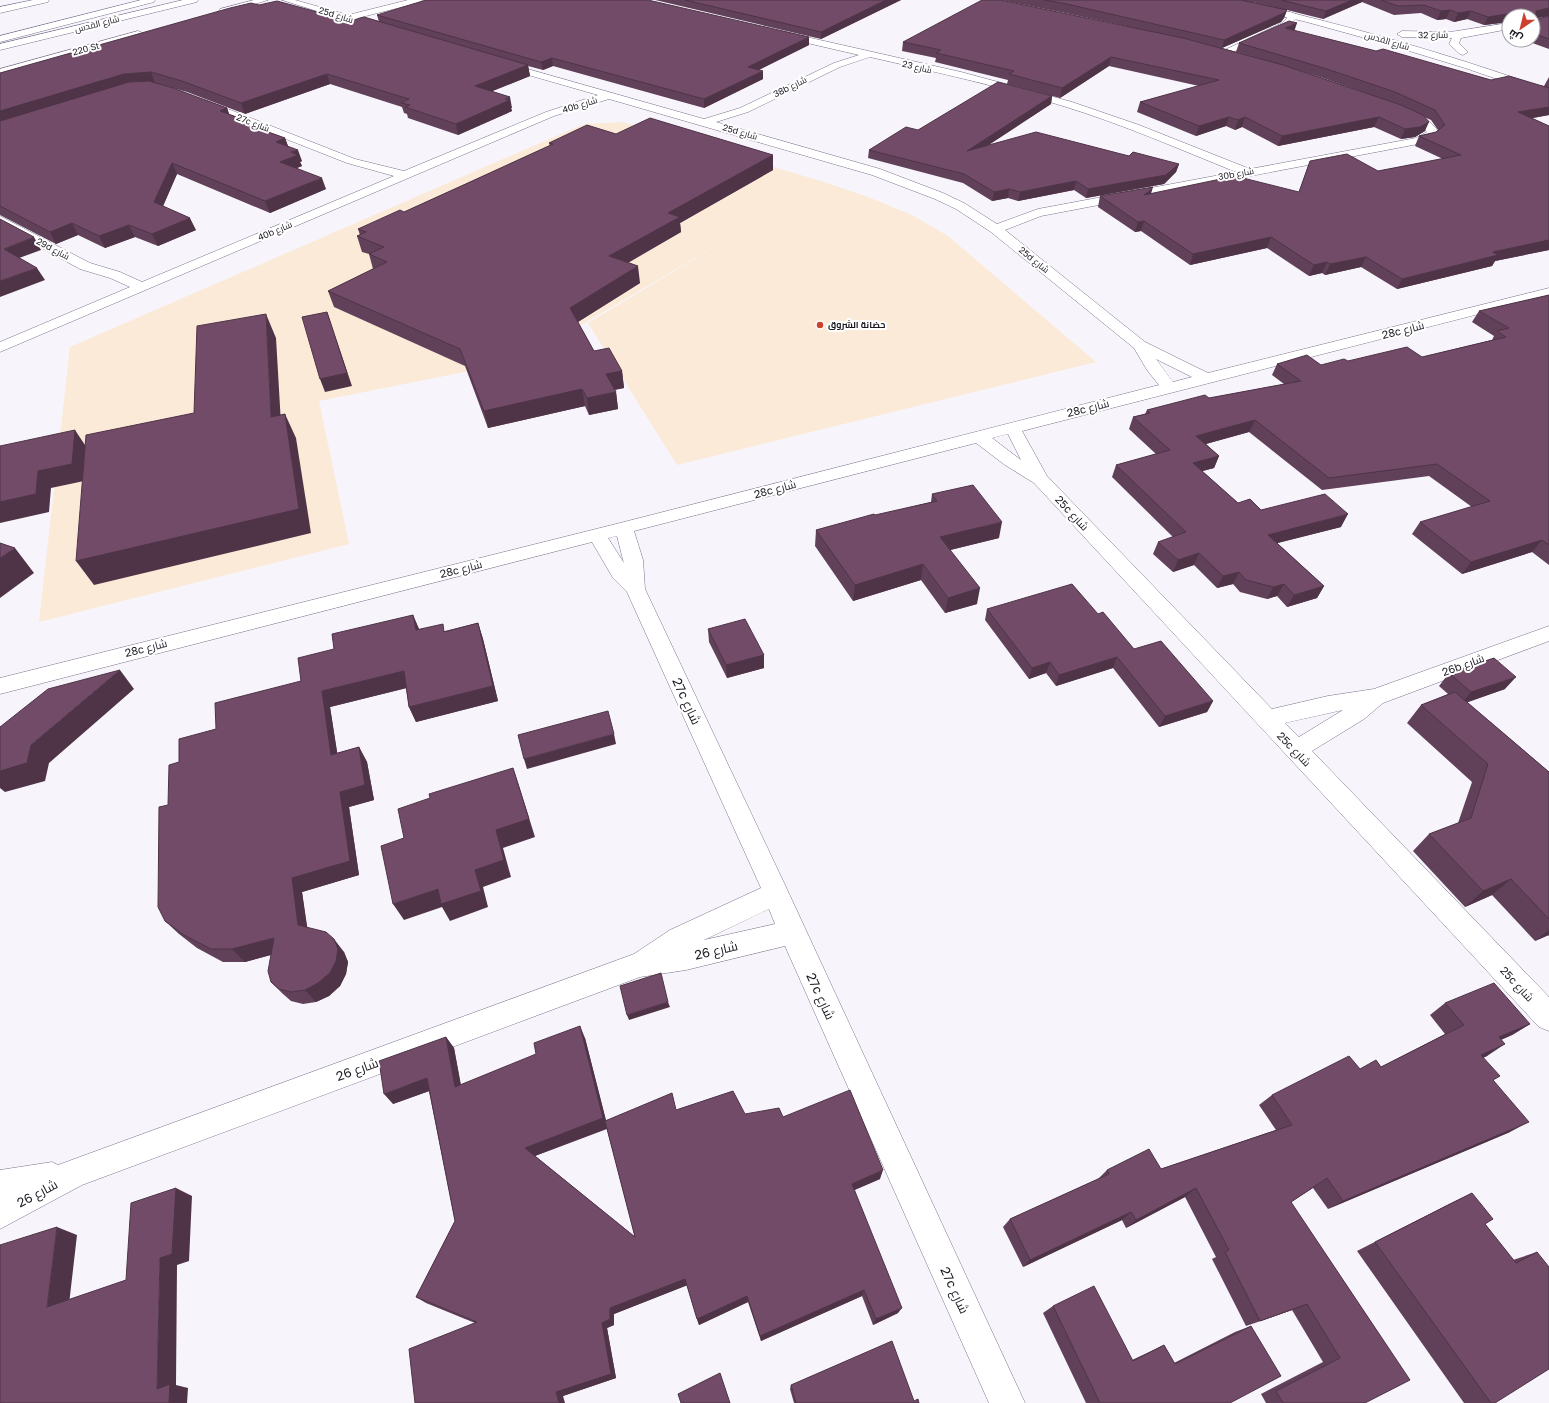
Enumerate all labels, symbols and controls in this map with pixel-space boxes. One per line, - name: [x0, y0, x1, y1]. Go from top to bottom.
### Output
- street label: 25d شارع: [317, 4, 355, 26]
- north arrow: [1501, 8, 1541, 48]
- street label: شارع القدس: [73, 13, 121, 35]
- text: ش: [1505, 26, 1525, 46]
- street label: شارع القدس: [1363, 29, 1411, 53]
- street label: شارع 32: [1418, 29, 1448, 41]
- street label: 220 St: [71, 40, 101, 57]
- street label: شارع 23: [901, 58, 933, 76]
- street label: 38b شارع: [771, 74, 809, 100]
- street label: 40b شارع: [561, 94, 599, 116]
- street label: 27c شارع: [235, 111, 271, 135]
- street label: 25d شارع: [721, 121, 759, 143]
- street label: 30b شارع: [1217, 165, 1255, 183]
- street label: 40b شارع: [256, 218, 294, 244]
- street label: 29d شارع: [34, 235, 72, 263]
- street label: 25d شارع: [1016, 244, 1052, 276]
- street label: 28c شارع: [1380, 318, 1426, 343]
- place label: حضانة الشروق: [828, 319, 885, 331]
- marker: حضانة الشروق: [815, 320, 825, 330]
- street label: 28c شارع: [1065, 396, 1111, 421]
- street label: 28c شارع: [752, 477, 798, 502]
- street label: 25c شارع: [1052, 493, 1092, 534]
- street label: 28c شارع: [438, 557, 484, 582]
- street label: 28c شارع: [123, 636, 169, 661]
- street label: 26b شارع: [1440, 651, 1486, 680]
- street label: 27c شارع: [668, 675, 705, 727]
- street label: 25c شارع: [1273, 729, 1314, 770]
- street label: شارع 26: [693, 937, 739, 964]
- street label: 25c شارع: [1497, 964, 1537, 1005]
- street label: 27c شارع: [802, 970, 839, 1022]
- street label: شارع 26: [334, 1054, 381, 1085]
- street label: شارع 26: [14, 1176, 61, 1211]
- street label: 27c شارع: [936, 1264, 973, 1316]

